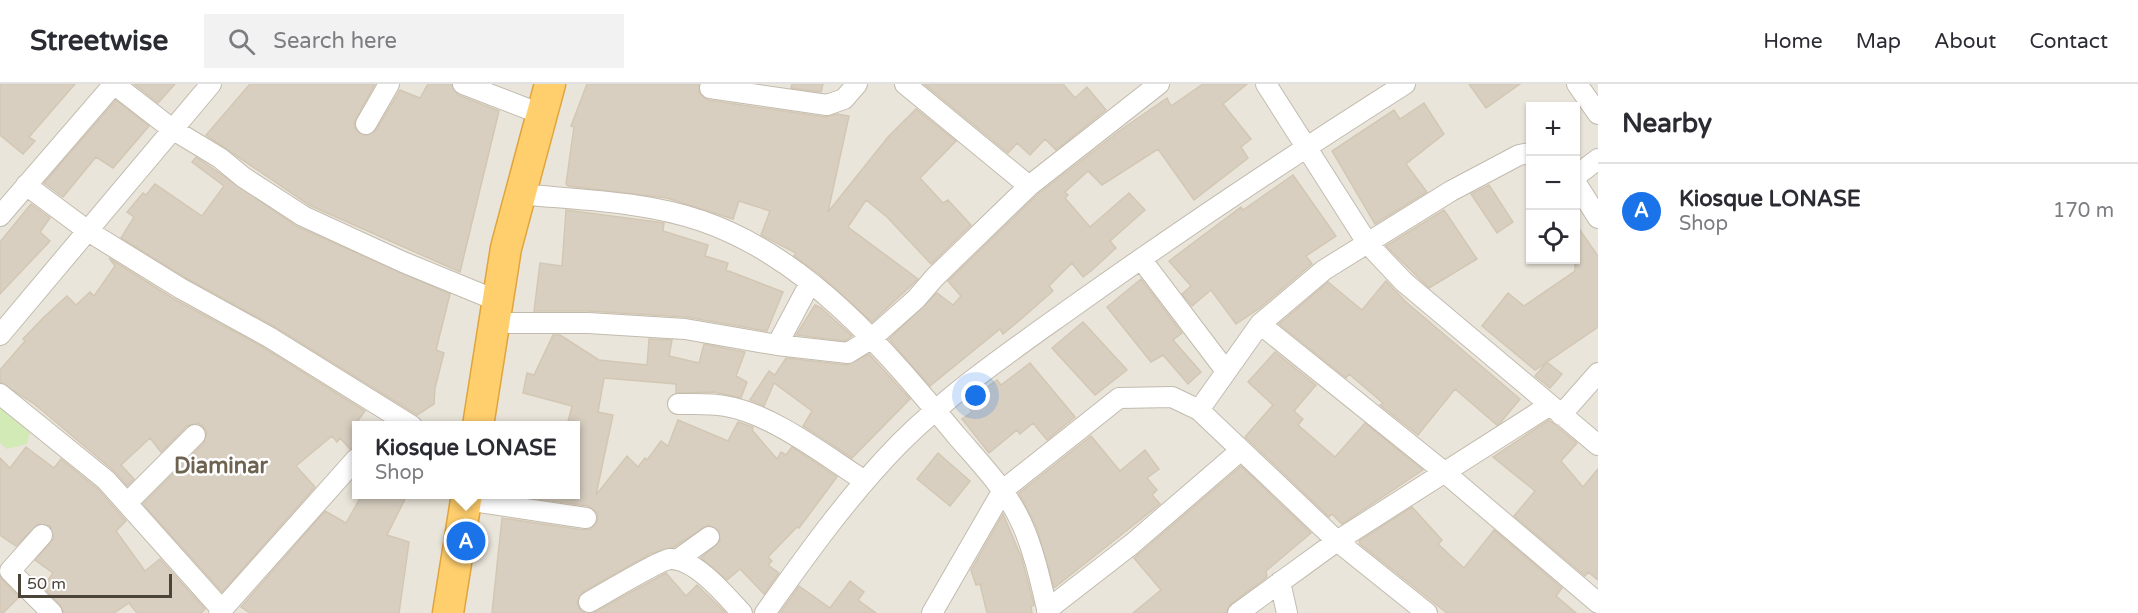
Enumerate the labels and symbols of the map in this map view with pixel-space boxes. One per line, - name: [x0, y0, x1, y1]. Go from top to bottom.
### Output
- your location: [961, 381, 990, 410]
- district label: Diaminar: [174, 453, 269, 479]
- pin: A: [446, 518, 486, 564]
- scale bar: [18, 571, 172, 598]

